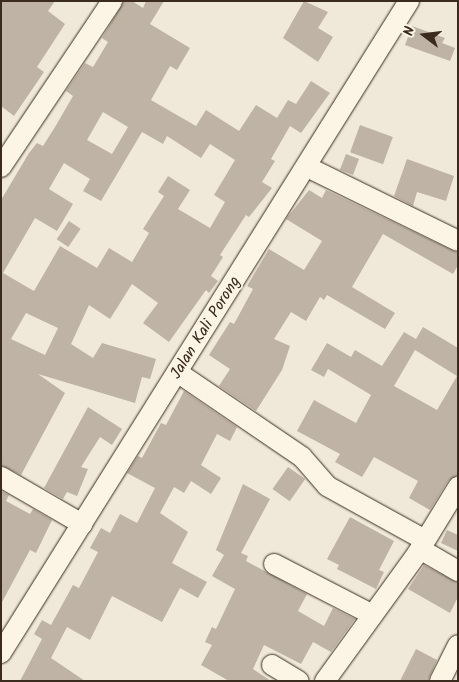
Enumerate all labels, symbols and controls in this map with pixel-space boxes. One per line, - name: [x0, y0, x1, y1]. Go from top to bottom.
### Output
- north arrow: [399, 10, 449, 60]
- text: N: [398, 24, 421, 38]
- street label: Jalan Kali Porong: [167, 273, 245, 383]

